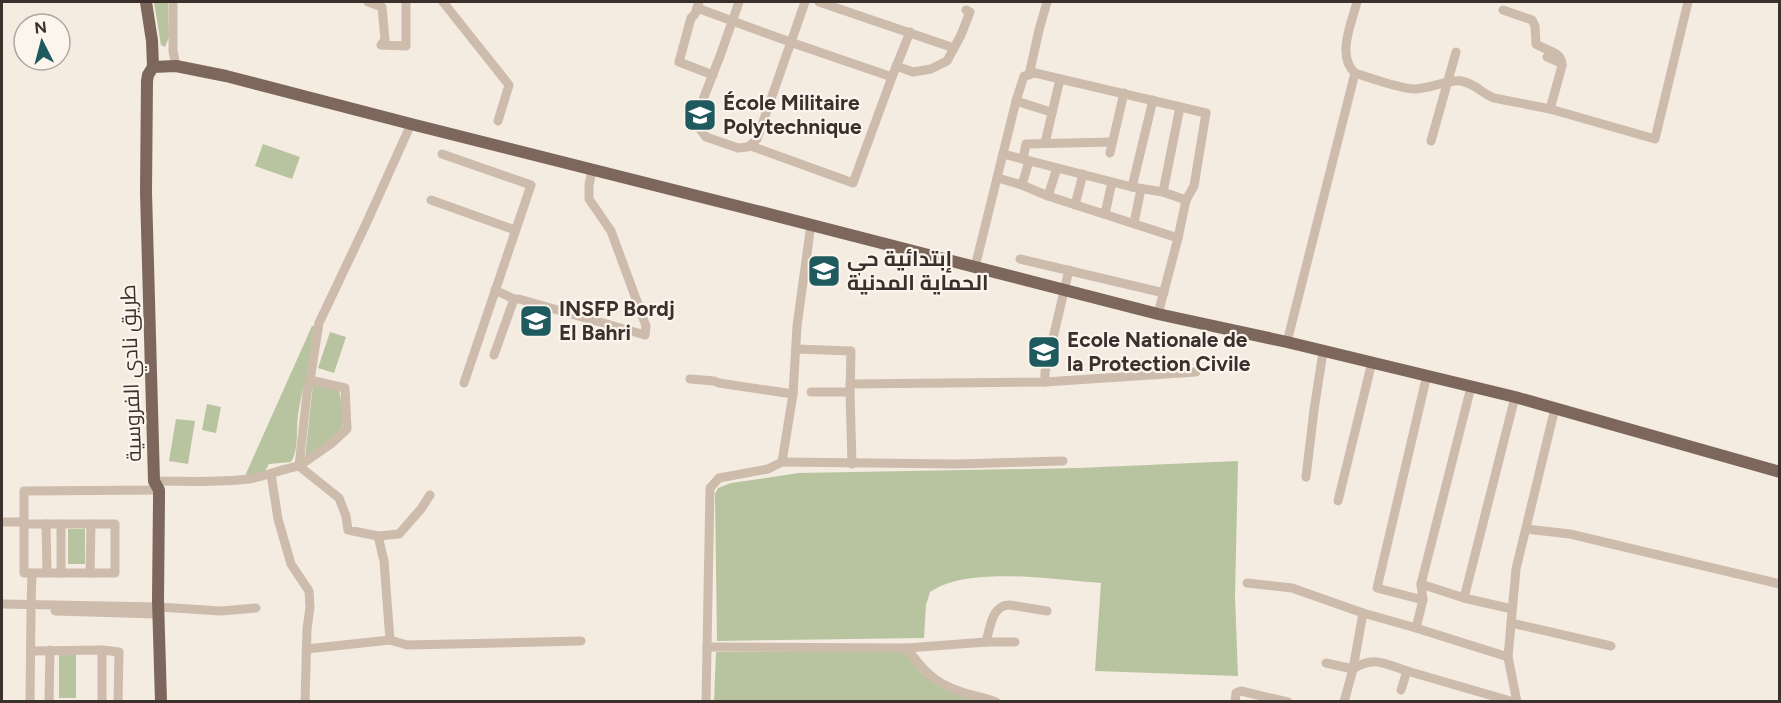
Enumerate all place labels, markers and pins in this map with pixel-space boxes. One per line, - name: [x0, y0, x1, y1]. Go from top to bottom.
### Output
- place label: École Militaire Polytechnique: [723, 90, 862, 139]
- school or university icon: École Militaire Polytechnique: [682, 97, 718, 133]
- place label: إبتدائية حي الحماية المدنية: [847, 246, 988, 295]
- school or university icon: إبتدائية حي الحماية المدنية: [806, 253, 842, 289]
- place label: INSFP Bordj El Bahri: [559, 296, 675, 345]
- school or university icon: INSFP Bordj El Bahri: [518, 303, 554, 339]
- place label: Ecole Nationale de la Protection Civile: [1067, 327, 1251, 376]
- school or university icon: Ecole Nationale de la Protection Civile: [1026, 334, 1062, 370]

